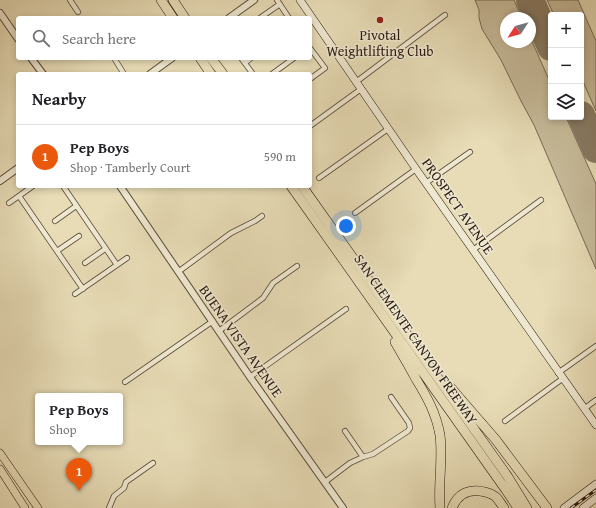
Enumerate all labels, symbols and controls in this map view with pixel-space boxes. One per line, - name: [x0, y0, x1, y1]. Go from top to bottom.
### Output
- north arrow: [500, 12, 536, 48]
- map controls: [548, 12, 584, 120]
- button: +: [548, 12, 584, 48]
- marker: Pivotal Weightlifting Club: [375, 15, 385, 25]
- search box: [16, 16, 312, 60]
- place label: Pivotal Weightlifting Club: [326, 25, 434, 61]
- icon: search: [30, 27, 52, 49]
- text: Search here: [62, 28, 136, 49]
- button: −: [548, 48, 584, 84]
- button: layers: [548, 84, 584, 120]
- text: Nearby: [32, 86, 86, 111]
- text: Pep Boys: [70, 137, 129, 158]
- text: 1: [42, 147, 48, 166]
- text: 590 m: [264, 147, 296, 166]
- street label: PROSPECT AVENUE: [417, 154, 499, 258]
- text: Shop · Tamberly Court: [70, 158, 191, 177]
- your location: [336, 216, 356, 236]
- street label: SAN CLEMENTE CANYON FREEWAY: [349, 250, 483, 429]
- street label: BUENA VISTA AVENUE: [195, 281, 287, 401]
- popup: [35, 393, 123, 445]
- text: Pep Boys: [49, 399, 109, 420]
- text: Shop: [49, 420, 77, 439]
- pin: 1: [66, 458, 92, 491]

